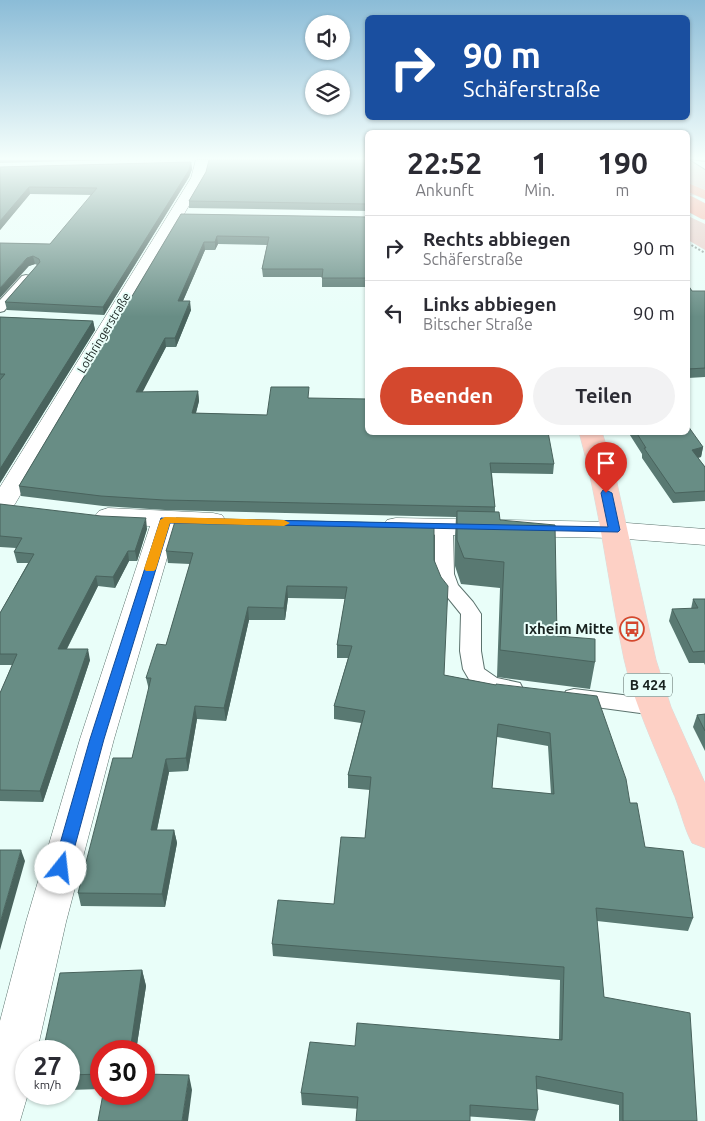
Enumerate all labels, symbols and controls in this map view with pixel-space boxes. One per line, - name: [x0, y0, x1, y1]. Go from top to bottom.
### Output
- map controls: [305, 15, 350, 115]
- button: sound: [305, 15, 350, 60]
- icon: right: [380, 35, 445, 100]
- text: 90 m: [463, 35, 541, 75]
- button: layers: [305, 70, 350, 115]
- text: Schäferstraße: [463, 76, 601, 101]
- text: 22:52: [407, 146, 482, 180]
- text: 1: [531, 146, 548, 180]
- text: 190: [597, 146, 648, 180]
- text: Ankunft: [415, 181, 474, 199]
- text: Min.: [524, 181, 555, 199]
- text: m: [616, 181, 629, 199]
- text: Rechts abbiegen: [423, 228, 571, 250]
- icon: right: [380, 234, 408, 262]
- text: 90 m: [633, 237, 675, 259]
- text: Schäferstraße: [423, 250, 523, 268]
- street label: Lothringerstraße: [74, 290, 133, 375]
- text: Links abbiegen: [423, 293, 557, 315]
- icon: left: [380, 299, 408, 327]
- text: 90 m: [633, 302, 675, 324]
- text: Bitscher Straße: [423, 315, 533, 333]
- button: Beenden: [380, 367, 523, 425]
- button: Teilen: [533, 367, 675, 425]
- pin: [585, 442, 627, 493]
- icon: arrive: [592, 449, 620, 477]
- bus stop icon: Ixheim Mitte: [619, 616, 645, 642]
- place label: Ixheim Mitte: [524, 620, 614, 637]
- road number: B 424: [624, 674, 672, 696]
- position arrow: [34, 841, 86, 893]
- speed limit sign: 30: [90, 1040, 155, 1105]
- text: 27: [33, 1052, 62, 1080]
- text: km/h: [34, 1078, 61, 1091]

